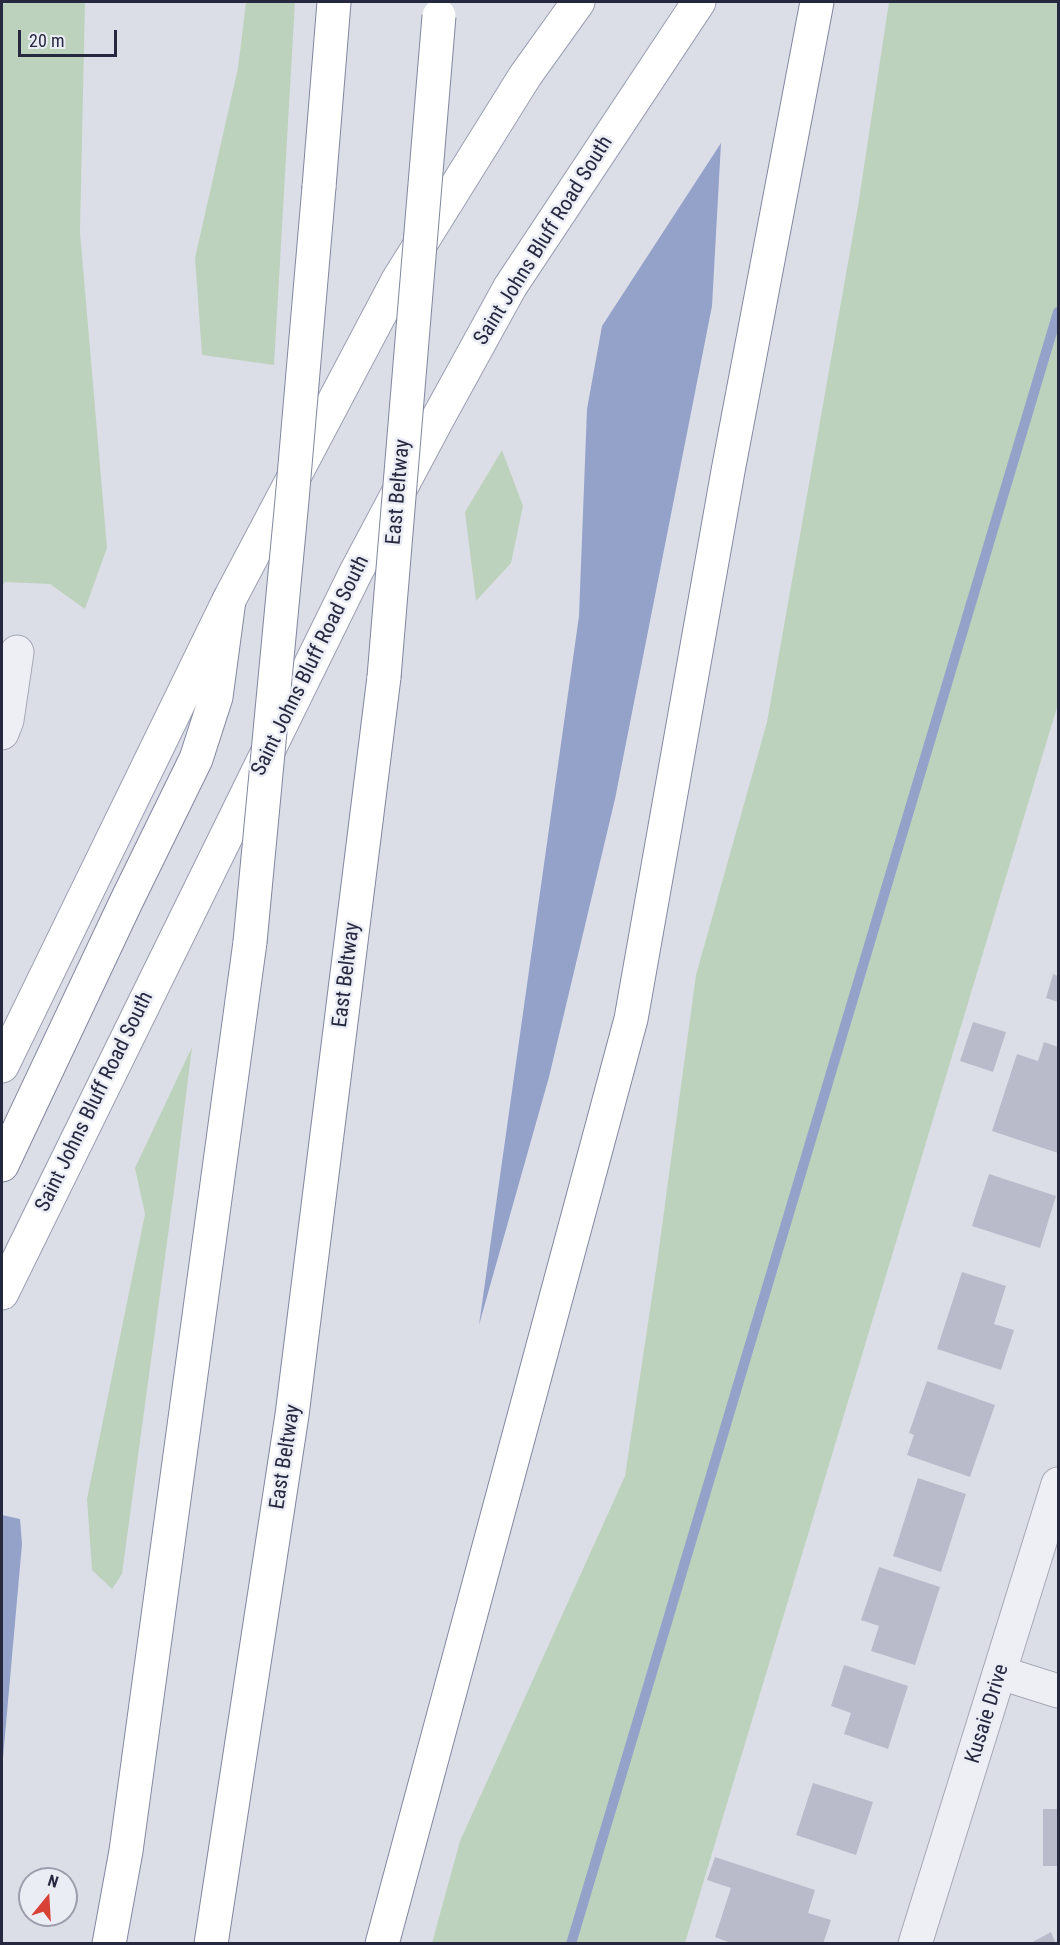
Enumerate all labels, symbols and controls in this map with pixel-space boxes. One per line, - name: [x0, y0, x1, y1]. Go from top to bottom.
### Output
- scale bar: [21, 18, 120, 56]
- text: 20 m: [29, 30, 64, 51]
- street label: Saint Johns Bluff Road South: [469, 132, 619, 350]
- street label: East Beltway: [382, 438, 416, 546]
- street label: Saint Johns Bluff Road South: [247, 552, 375, 780]
- street label: East Beltway: [328, 921, 366, 1029]
- street label: Saint Johns Bluff Road South: [31, 988, 159, 1216]
- street label: East Beltway: [265, 1403, 307, 1511]
- street label: Kusaie Drive: [961, 1661, 1015, 1767]
- north arrow: [18, 1867, 78, 1927]
- text: N: [45, 1871, 61, 1892]

